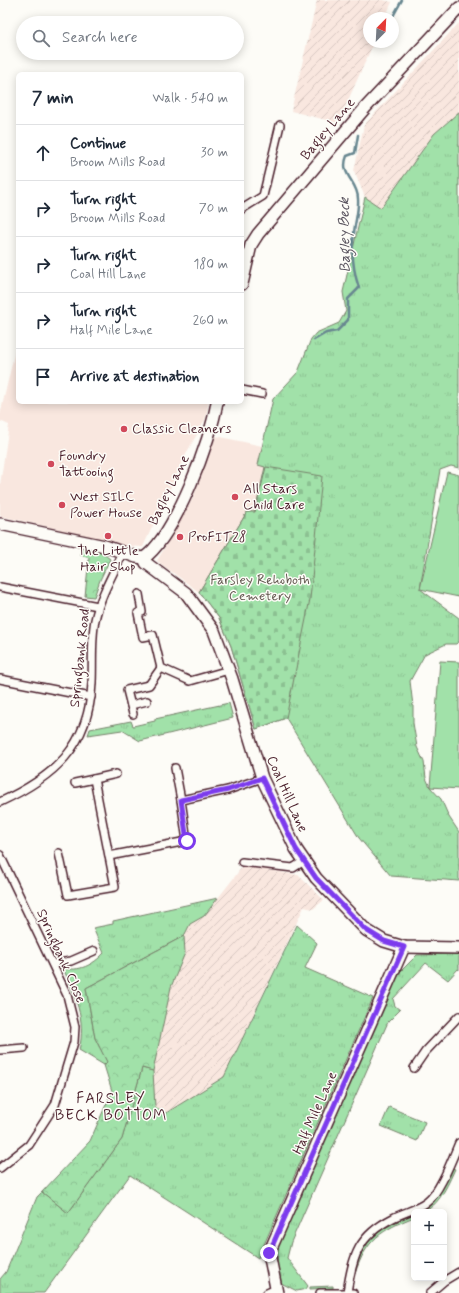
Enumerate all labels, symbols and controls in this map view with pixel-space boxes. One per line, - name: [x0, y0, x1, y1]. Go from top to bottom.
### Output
- north arrow: [363, 12, 399, 48]
- search box: [16, 16, 244, 60]
- icon: search: [30, 27, 52, 49]
- text: Search here: [62, 28, 138, 48]
- text: 7 min: [32, 87, 74, 109]
- text: Walk · 540 m: [153, 90, 228, 107]
- street label: Bagley Lane: [297, 94, 361, 165]
- text: Continue: [70, 134, 126, 154]
- icon: ahead: [32, 142, 54, 164]
- text: 30 m: [201, 144, 228, 161]
- text: Broom Mills Road: [70, 154, 165, 171]
- text: Turn right: [70, 190, 137, 210]
- water label: Bagley Beck: [334, 196, 358, 273]
- icon: right: [32, 198, 54, 220]
- text: 70 m: [199, 200, 228, 217]
- text: Broom Mills Road: [70, 210, 165, 227]
- text: Turn right: [70, 246, 137, 266]
- icon: right: [32, 254, 54, 276]
- text: 180 m: [193, 256, 228, 273]
- text: Coal Hill Lane: [70, 266, 146, 283]
- text: Turn right: [70, 302, 137, 322]
- icon: right: [32, 310, 54, 332]
- text: 260 m: [193, 312, 228, 329]
- text: Half Mile Lane: [70, 322, 153, 339]
- icon: arrive: [32, 366, 54, 388]
- text: Arrive at destination: [70, 367, 199, 387]
- place label: Classic Cleaners: [132, 420, 231, 438]
- marker: Classic Cleaners: [119, 424, 129, 434]
- place label: Foundry Tattooing: [59, 447, 114, 483]
- street label: Bagley Lane: [144, 452, 196, 529]
- marker: Foundry Tattooing: [46, 459, 56, 469]
- place label: All Stars Child Care: [243, 480, 305, 514]
- place label: West SILC Power House: [70, 488, 142, 522]
- marker: All Stars Child Care: [230, 492, 240, 502]
- marker: West SILC Power House: [57, 500, 67, 510]
- place label: ProFIT28: [188, 528, 246, 546]
- marker: The Little Hair Shop: [103, 531, 113, 541]
- marker: ProFIT28: [175, 532, 185, 542]
- place label: The Little Hair Shop: [77, 542, 139, 576]
- park label: Farsley Rehoboth Cemetery: [210, 571, 310, 605]
- street label: Springbank Road: [66, 608, 96, 708]
- street label: Coal Hill Lane: [262, 753, 312, 835]
- route start: [178, 832, 196, 850]
- street label: Springbank Close: [30, 906, 90, 1007]
- street label: Half Mile Lane: [289, 1069, 341, 1157]
- district label: FARSLEY BECK BOTTOM: [55, 1089, 167, 1126]
- map controls: [411, 1209, 447, 1281]
- button: +: [411, 1209, 447, 1245]
- route end: [260, 1244, 278, 1262]
- button: −: [411, 1245, 447, 1281]

